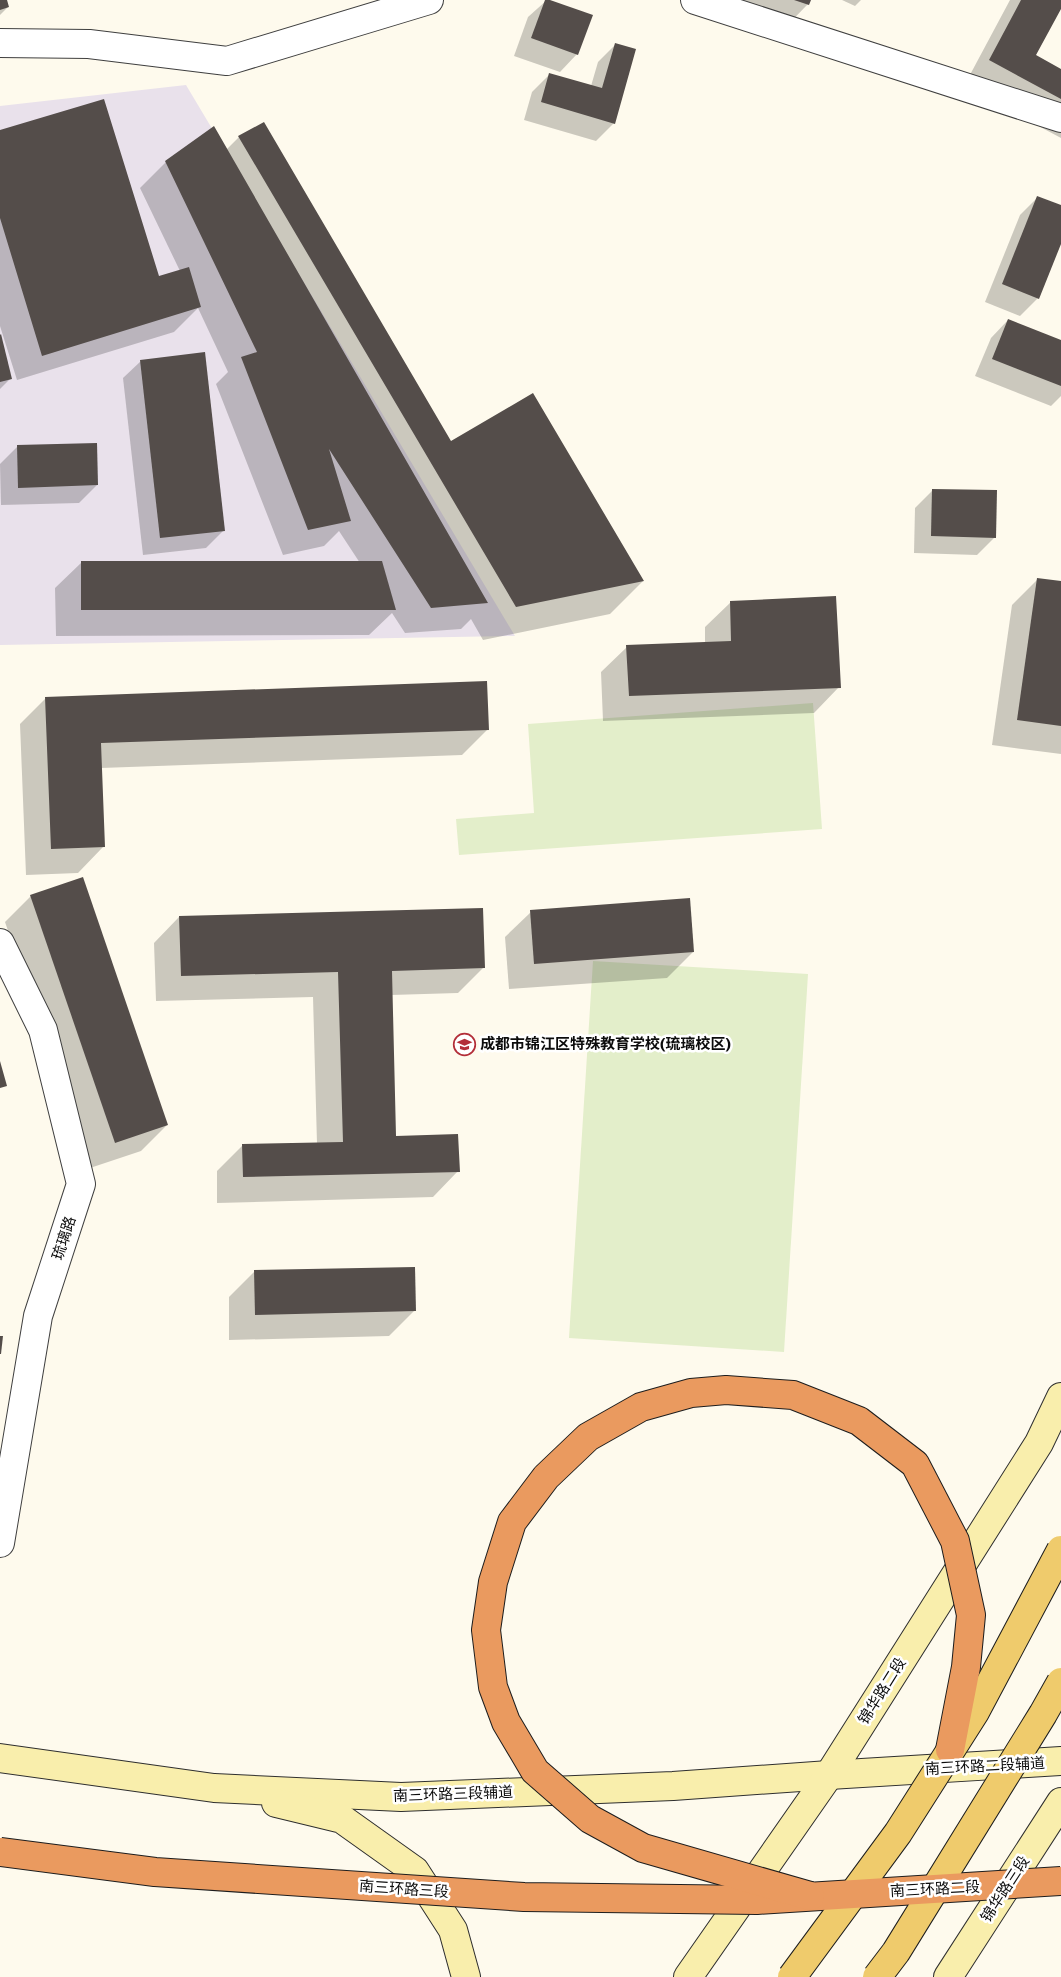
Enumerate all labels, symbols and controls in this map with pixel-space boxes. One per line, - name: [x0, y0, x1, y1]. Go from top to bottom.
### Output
- school or university icon: 成都市锦江区特殊教育学校(琉璃校区): [452, 1032, 476, 1056]
- place label: 成都市锦江区特殊教育学校(琉璃校区): [480, 1035, 731, 1053]
- street label: 琉璃路: [48, 1214, 80, 1262]
- street label: 锦华路二段: [854, 1654, 910, 1728]
- street label: 南三环路二段辅道: [925, 1754, 1045, 1778]
- street label: 南三环路三段辅道: [393, 1783, 513, 1805]
- street label: 锦华路三段: [977, 1853, 1033, 1925]
- street label: 南三环路三段: [358, 1877, 450, 1901]
- street label: 南三环路二段: [890, 1878, 980, 1900]

